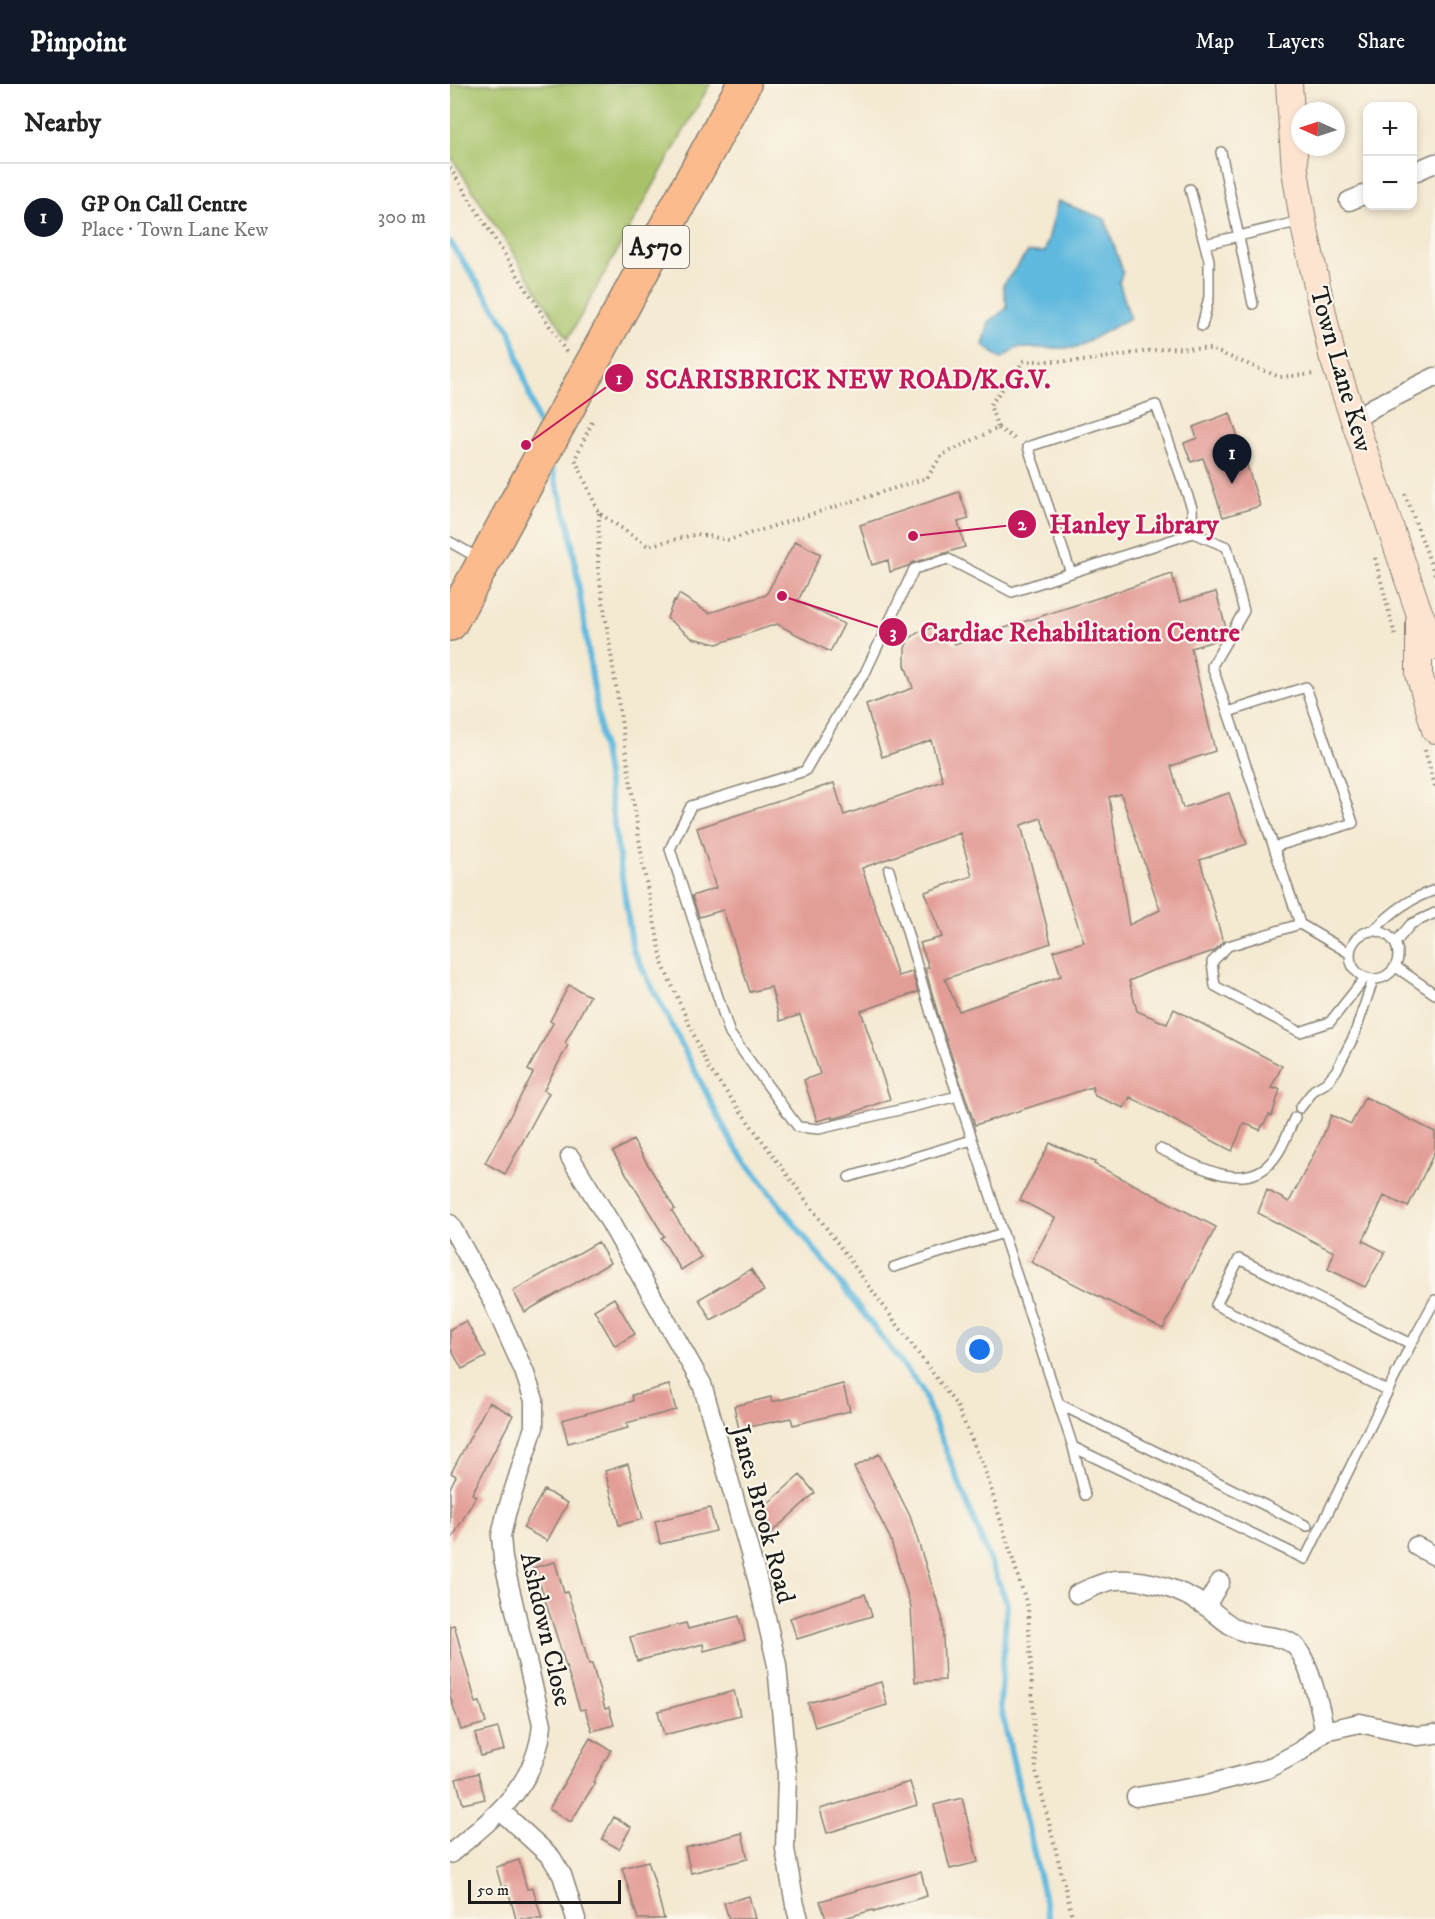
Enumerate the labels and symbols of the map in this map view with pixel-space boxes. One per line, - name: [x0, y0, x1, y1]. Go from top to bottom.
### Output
- north arrow: [1291, 102, 1345, 156]
- road number: A570: [623, 226, 689, 268]
- street label: Town Lane Kew: [1301, 283, 1380, 456]
- callout: SCARISBRICK NEW ROAD/K.G.V.: [604, 356, 1063, 401]
- text: SCARISBRICK NEW ROAD/K.G.V.: [645, 363, 1051, 397]
- text: 1: [616, 368, 623, 390]
- pin: 1: [1212, 434, 1252, 484]
- callout: Hanley Library: [1007, 501, 1230, 546]
- text: Hanley Library: [1049, 508, 1220, 542]
- text: 2: [1018, 514, 1028, 536]
- callout: Cardiac Rehabilitation Centre: [878, 610, 1252, 655]
- text: Cardiac Rehabilitation Centre: [920, 616, 1240, 650]
- text: 3: [890, 622, 897, 644]
- your location: [965, 1335, 994, 1364]
- street label: Janes Brook Road: [722, 1420, 802, 1607]
- street label: Ashdown Close: [512, 1549, 579, 1710]
- scale bar: [468, 1877, 621, 1904]

